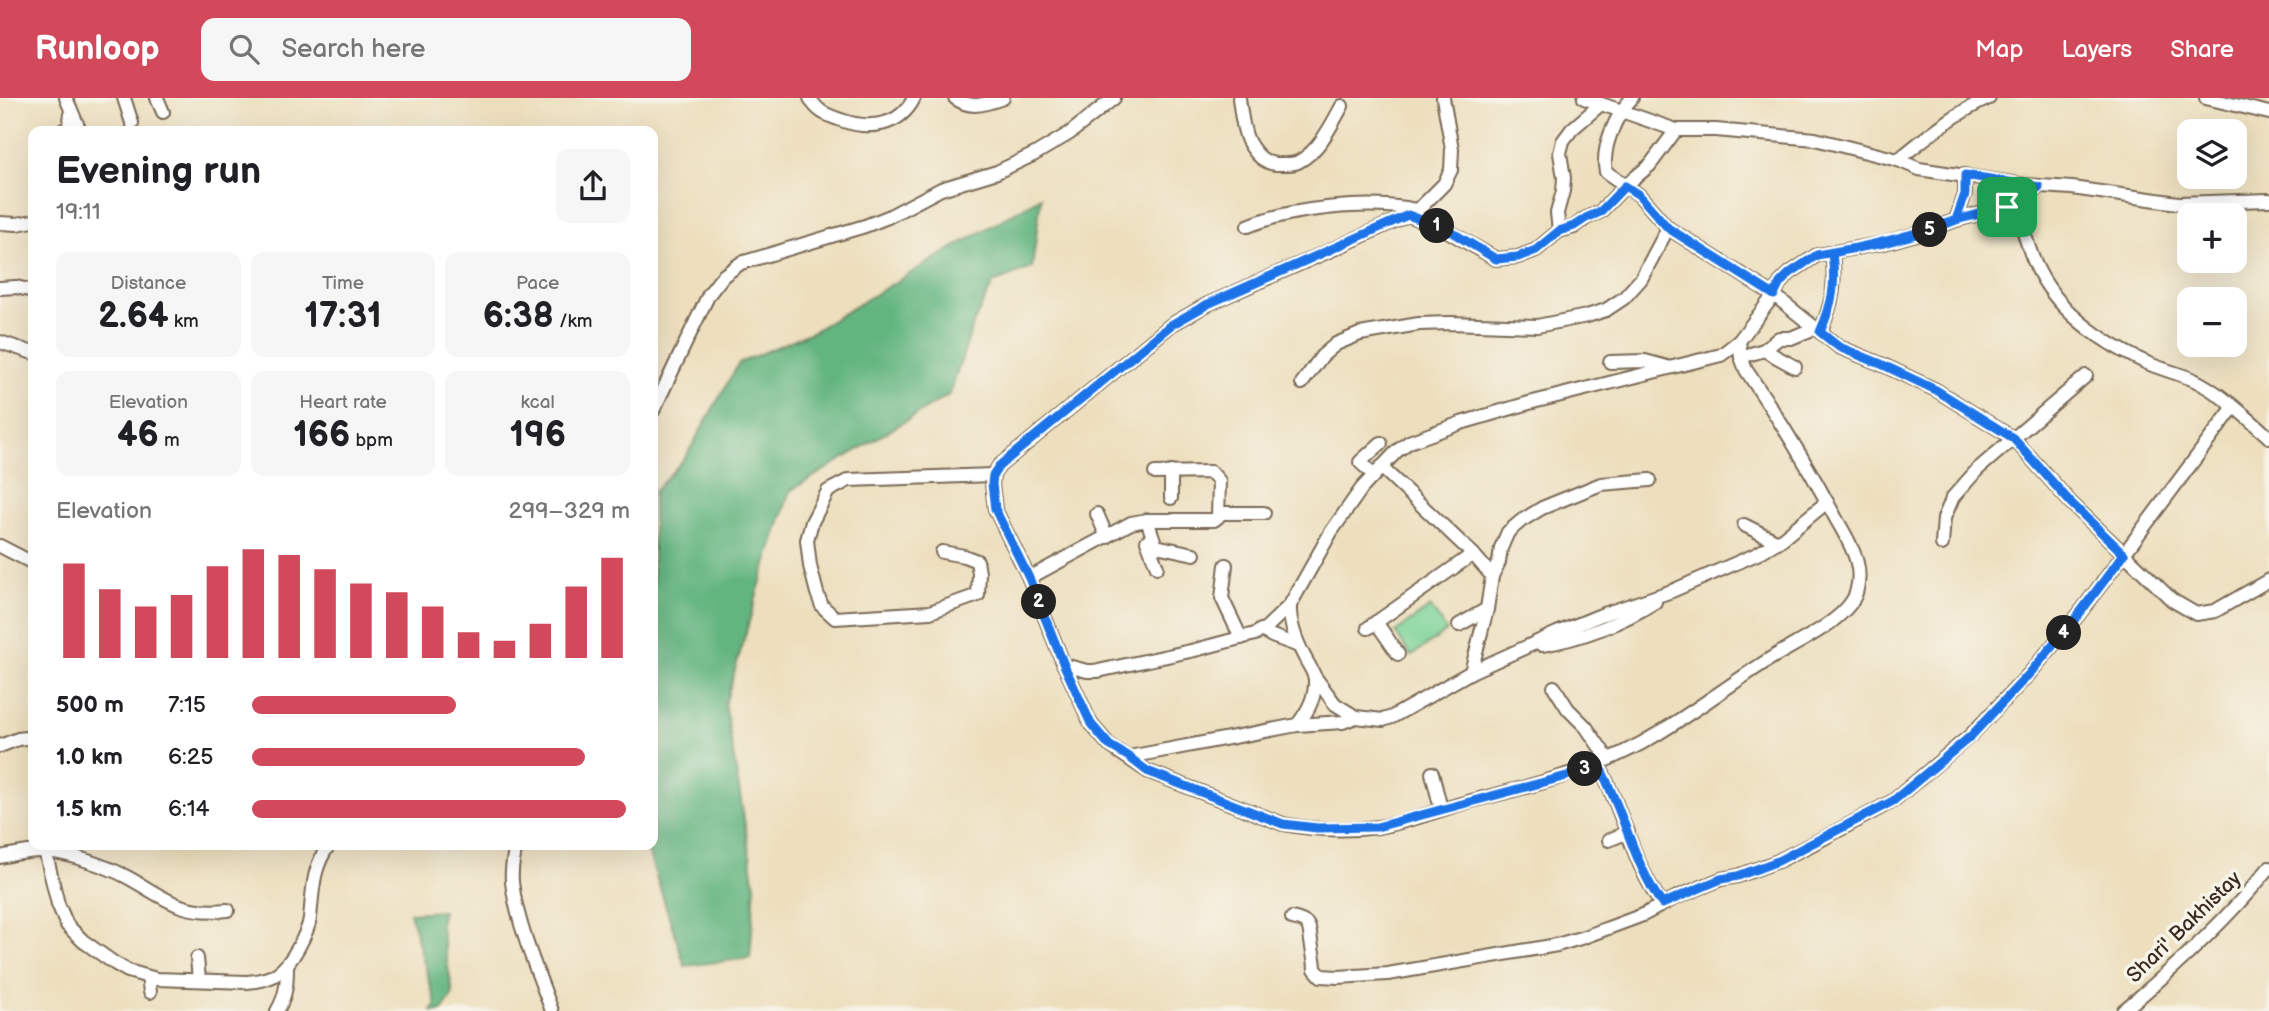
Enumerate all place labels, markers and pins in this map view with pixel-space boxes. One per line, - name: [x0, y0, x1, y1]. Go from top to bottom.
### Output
- pin: [1977, 177, 2037, 237]
- pin: 1: [1420, 208, 1454, 244]
- pin: 5: [1912, 212, 1948, 248]
- pin: 2: [1021, 584, 1056, 620]
- pin: 4: [2046, 616, 2082, 650]
- pin: 3: [1568, 752, 1602, 786]

